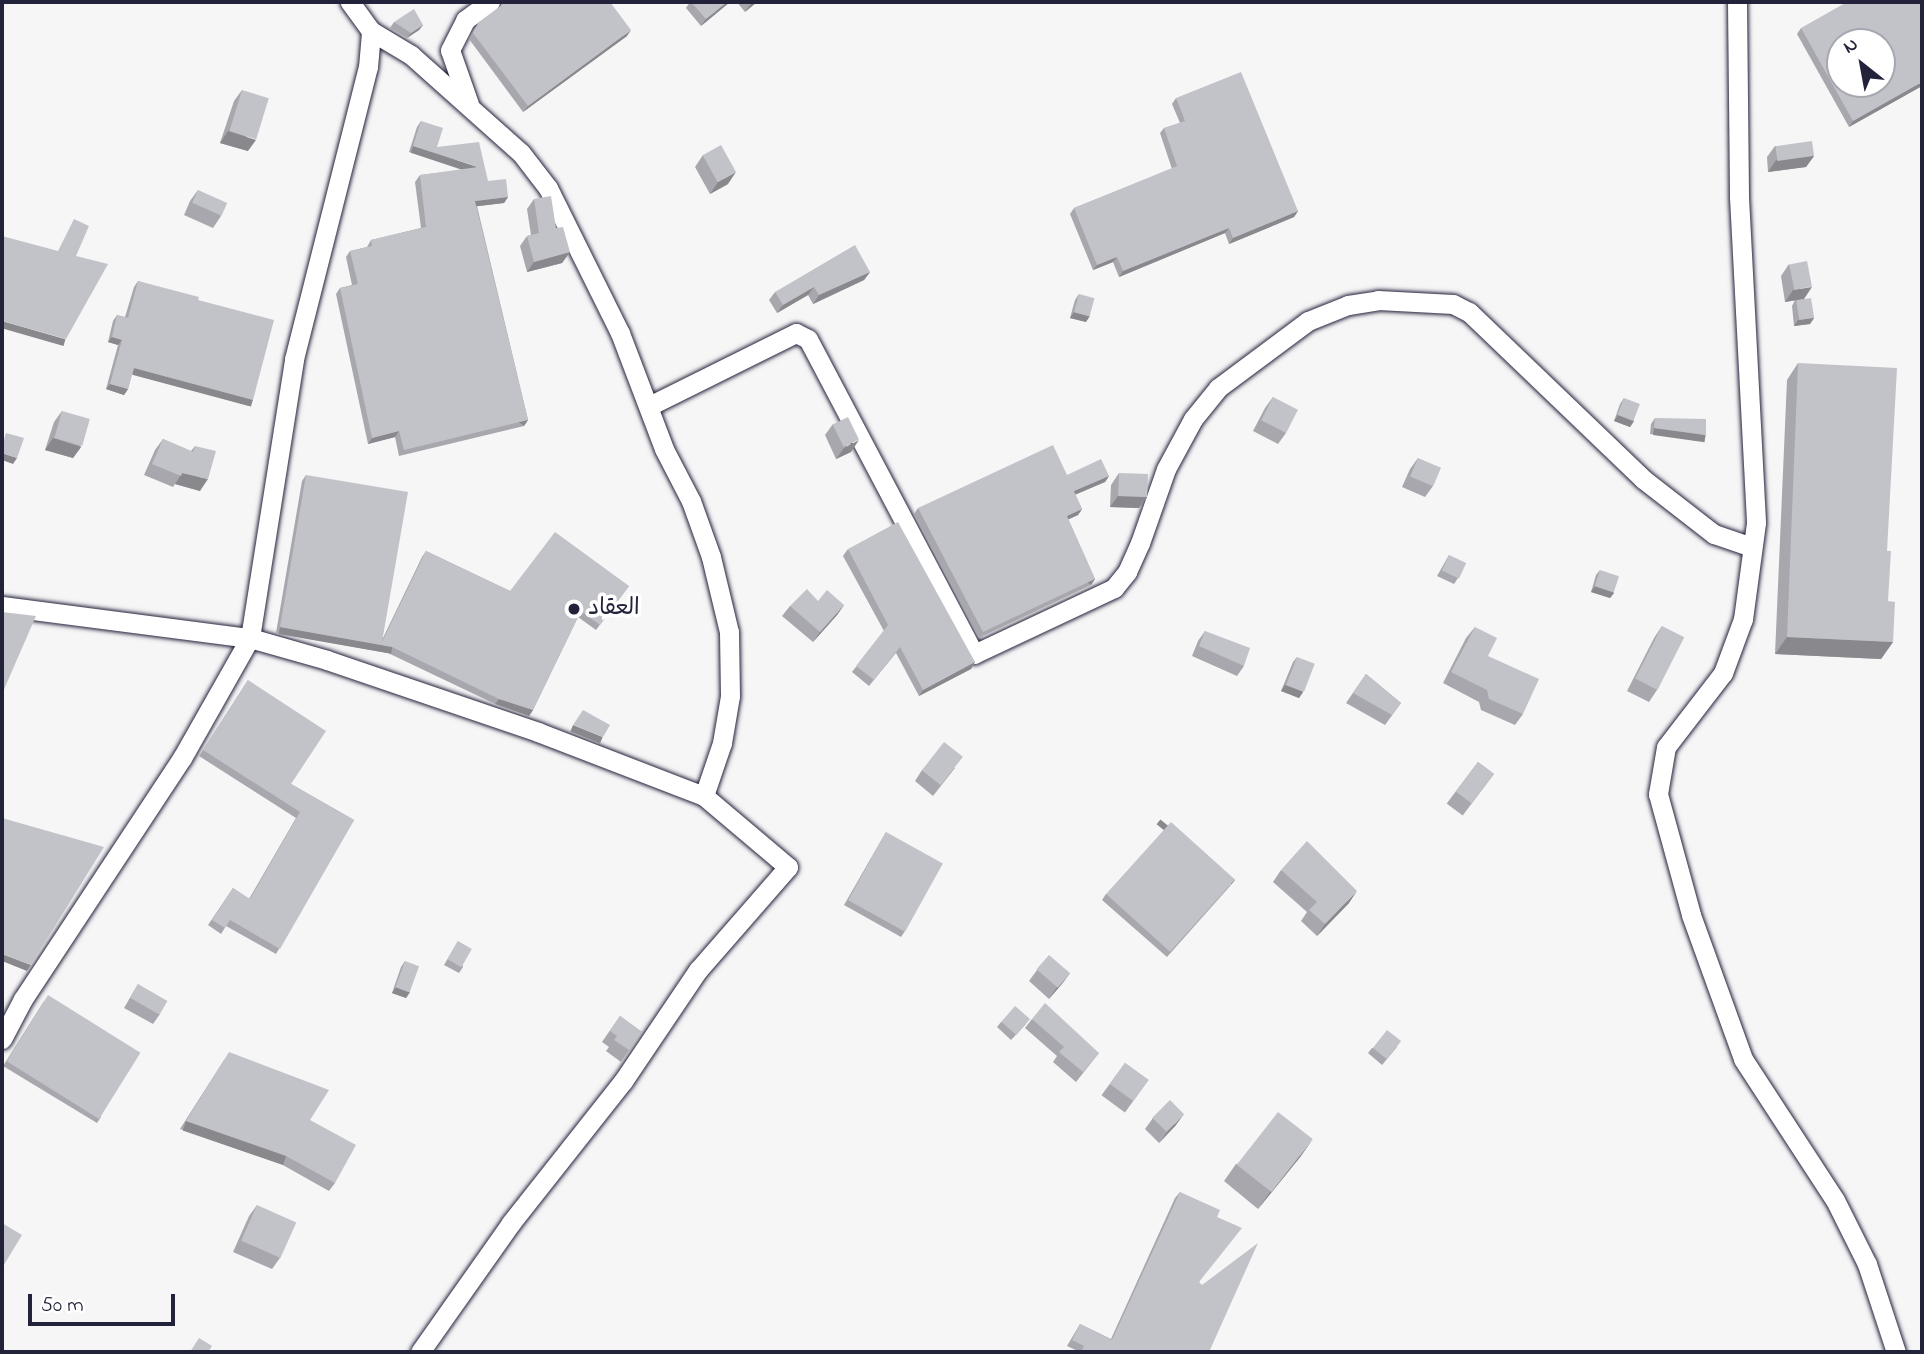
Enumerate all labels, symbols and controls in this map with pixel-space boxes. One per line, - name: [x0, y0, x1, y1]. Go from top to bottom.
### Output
- north arrow: [1826, 28, 1896, 98]
- text: N: [1838, 31, 1863, 61]
- place label: العقاد: [588, 595, 640, 623]
- marker: العقاد: [566, 601, 582, 617]
- scale bar: [32, 1280, 178, 1324]
- text: 50 m: [41, 1291, 84, 1321]

